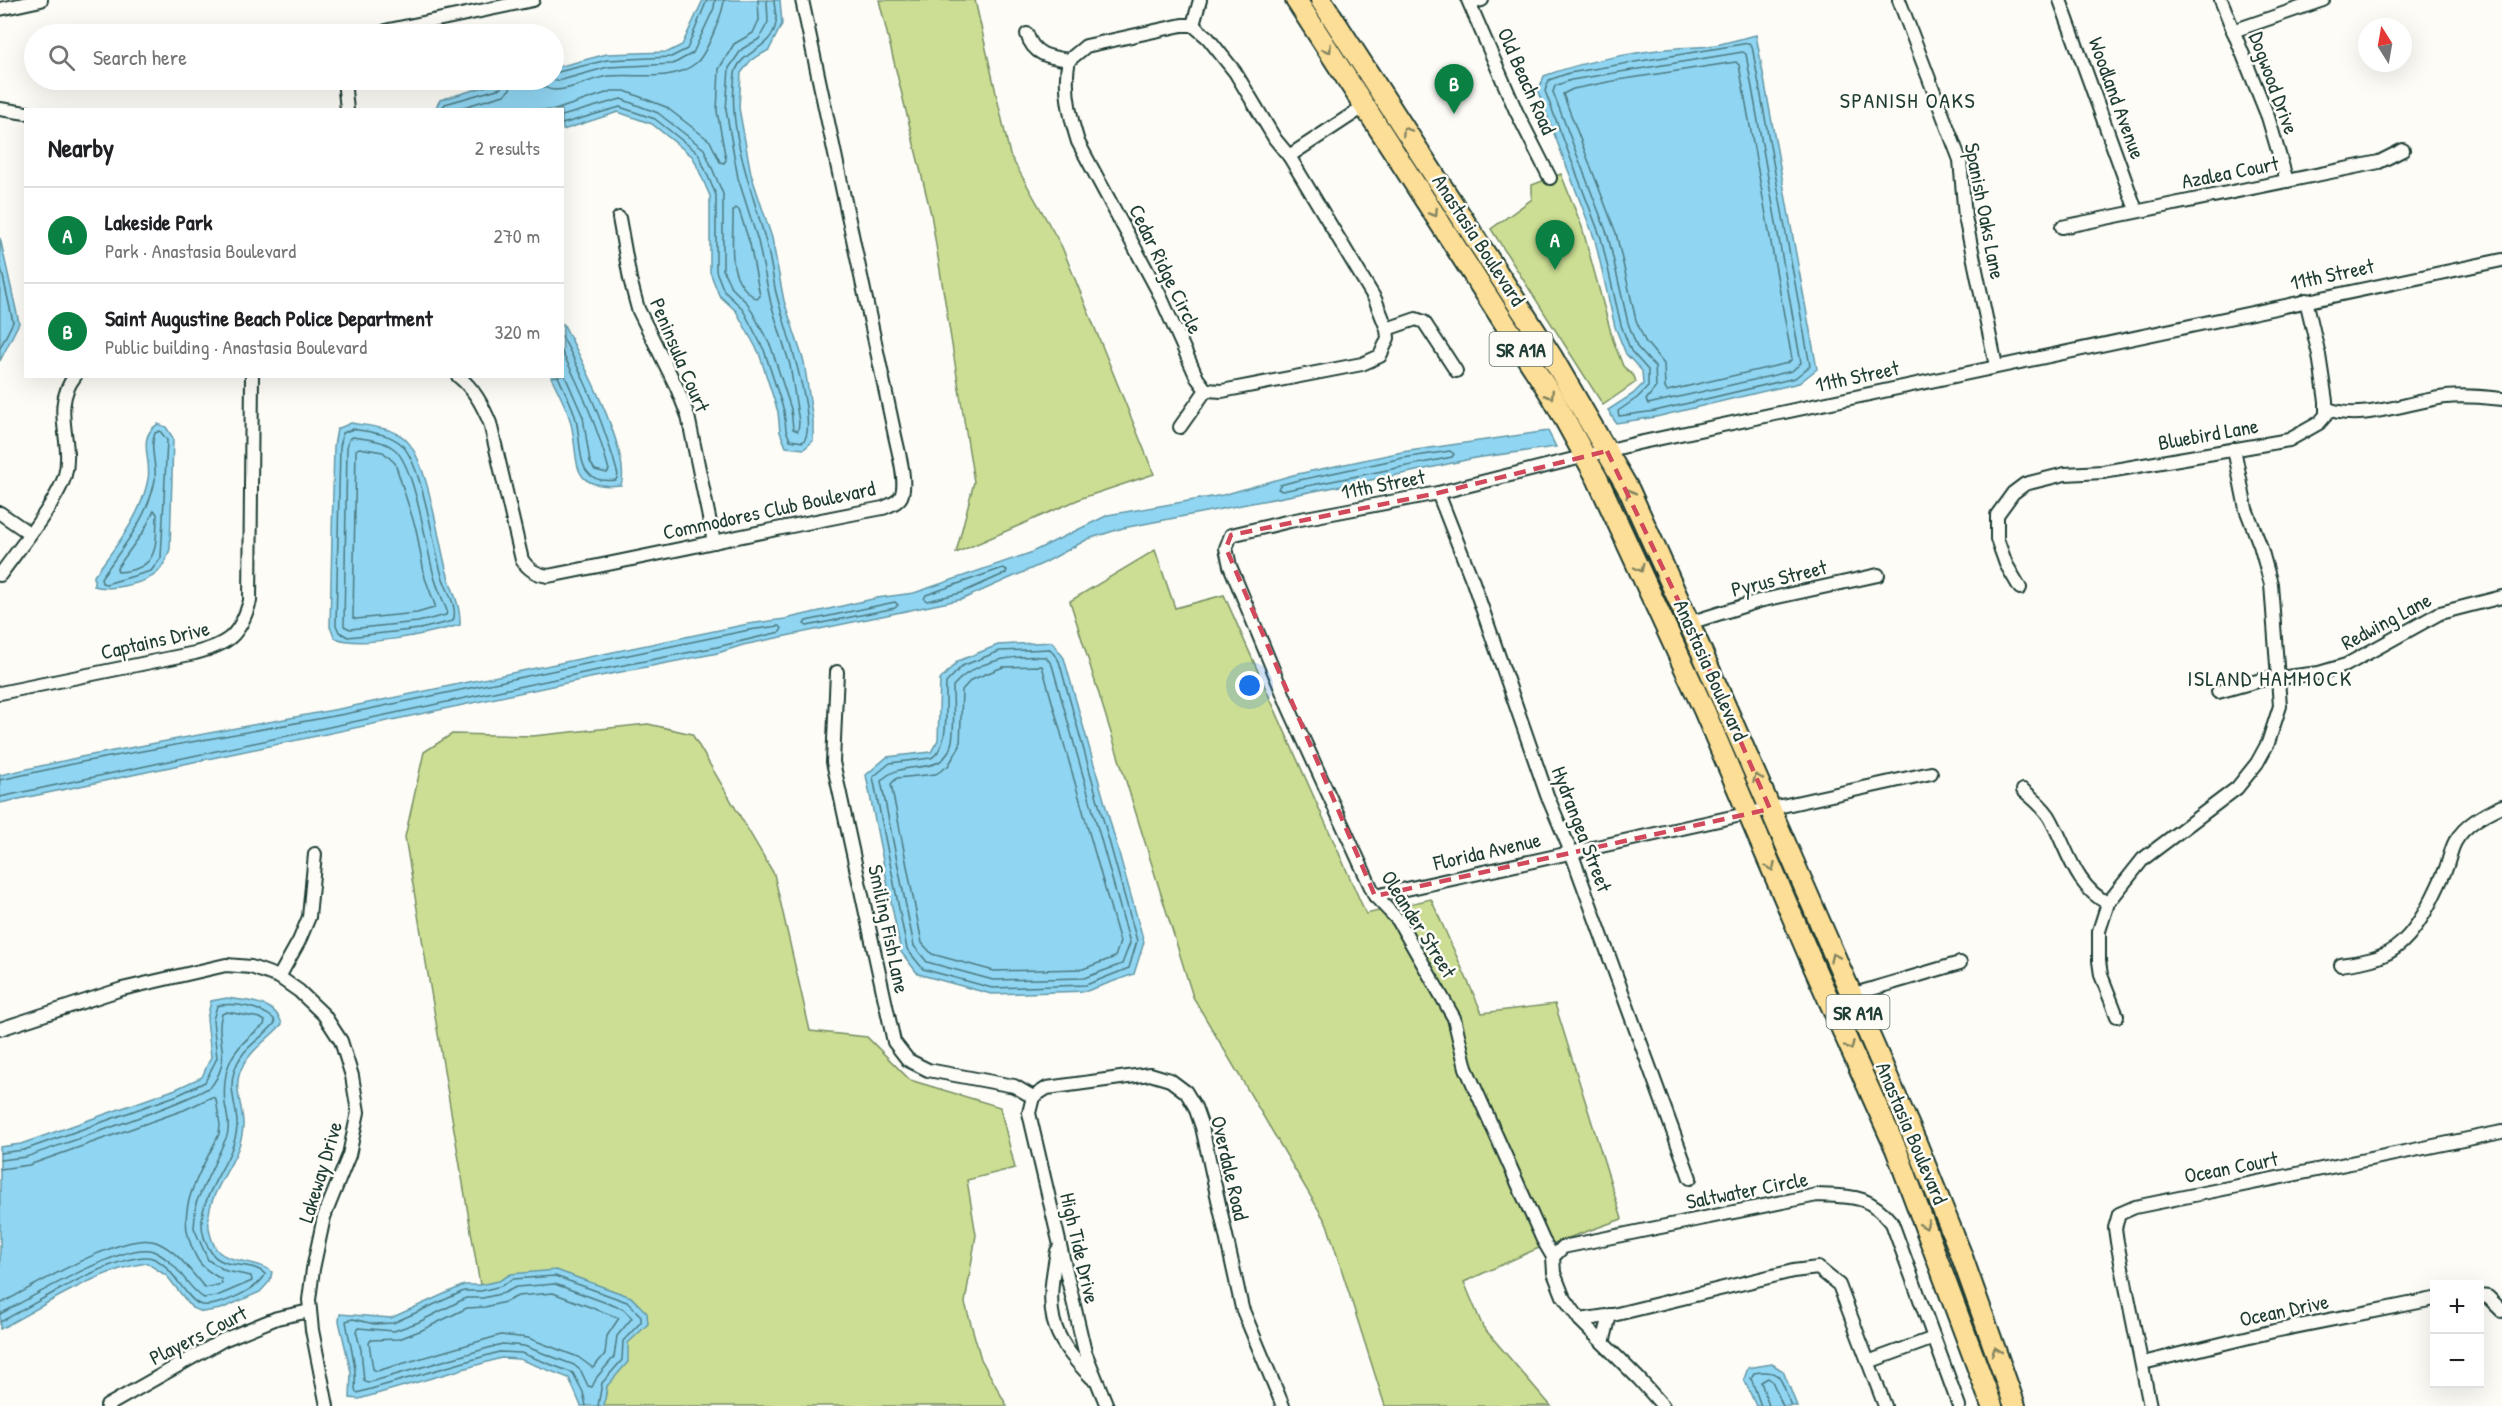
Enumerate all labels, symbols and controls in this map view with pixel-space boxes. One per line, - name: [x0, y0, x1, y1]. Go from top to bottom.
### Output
- north arrow: [2358, 18, 2412, 72]
- street label: Old Beach Road: [1491, 23, 1563, 139]
- search box: [24, 24, 564, 90]
- street label: Dogwood Drive: [2242, 28, 2306, 138]
- street label: Woodland Avenue: [2082, 33, 2152, 163]
- icon: search: [45, 41, 78, 74]
- text: Search here: [93, 42, 187, 72]
- one-way arrow: [1320, 43, 1332, 53]
- pin: B: [1434, 64, 1474, 114]
- district label: SPANISH OAKS: [1840, 85, 1976, 115]
- one-way arrow: [1401, 127, 1413, 137]
- text: Nearby: [48, 130, 114, 165]
- text: 2 results: [475, 134, 540, 161]
- street label: Spanish Oaks Lane: [1958, 140, 2012, 282]
- street label: Azalea Court: [2179, 148, 2282, 196]
- street label: Anastasia Boulevard: [1426, 168, 1532, 312]
- street label: Cedar Ridge Circle: [1122, 199, 1210, 339]
- text: Lakeside Park: [105, 207, 212, 237]
- one-way arrow: [1426, 207, 1438, 217]
- pin: A: [1536, 220, 1574, 270]
- text: A: [63, 222, 72, 249]
- text: 270 m: [494, 222, 540, 249]
- text: Park · Anastasia Boulevard: [105, 237, 296, 264]
- street label: 11th Street: [2287, 251, 2377, 297]
- street label: Peninsula Court: [643, 294, 717, 417]
- text: Saint Augustine Beach Police Department: [105, 303, 433, 333]
- text: B: [62, 318, 73, 345]
- text: 320 m: [495, 318, 540, 345]
- road number: SR A1A: [1490, 332, 1552, 366]
- text: Public building · Anastasia Boulevard: [105, 333, 367, 360]
- street label: 11th Street: [1812, 353, 1902, 399]
- one-way arrow: [1543, 388, 1554, 399]
- street label: Bluebird Lane: [2156, 411, 2260, 457]
- street label: 11th Street: [1339, 462, 1428, 506]
- street label: Commodores Club Boulevard: [660, 473, 878, 547]
- one-way arrow: [1625, 489, 1637, 500]
- street label: Pyrus Street: [1728, 552, 1830, 604]
- one-way arrow: [1632, 561, 1644, 572]
- street label: Redwing Lane: [2336, 585, 2436, 657]
- street label: Anastasia Boulevard: [1667, 595, 1755, 745]
- street label: Captains Drive: [98, 613, 212, 667]
- district label: ISLAND HAMMOCK: [2187, 663, 2353, 693]
- your location: [1235, 671, 1264, 700]
- street label: Hydrangea Street: [1545, 762, 1620, 897]
- one-way arrow: [1752, 773, 1764, 784]
- street label: Florida Avenue: [1430, 825, 1543, 878]
- one-way arrow: [1764, 861, 1776, 872]
- street label: Smiling Fish Lane: [861, 862, 917, 996]
- street label: Oleander Street: [1374, 865, 1464, 984]
- one-way arrow: [1829, 952, 1841, 963]
- road number: SR A1A: [1826, 995, 1890, 1029]
- one-way arrow: [1842, 1039, 1854, 1050]
- street label: Anastasia Boulevard: [1869, 1057, 1955, 1209]
- street label: Overdale Road: [1204, 1113, 1256, 1223]
- street label: Lakeway Drive: [291, 1118, 349, 1226]
- street label: Ocean Court: [2182, 1144, 2281, 1190]
- street label: Saltwater Circle: [1684, 1164, 1810, 1216]
- street label: High Tide Drive: [1053, 1190, 1107, 1306]
- one-way arrow: [1918, 1219, 1930, 1230]
- map controls: [2430, 1280, 2484, 1388]
- button: +: [2430, 1280, 2484, 1334]
- street label: Ocean Drive: [2237, 1286, 2331, 1334]
- street label: Players Court: [144, 1298, 252, 1372]
- button: −: [2430, 1334, 2484, 1388]
- one-way arrow: [1990, 1346, 2003, 1357]

